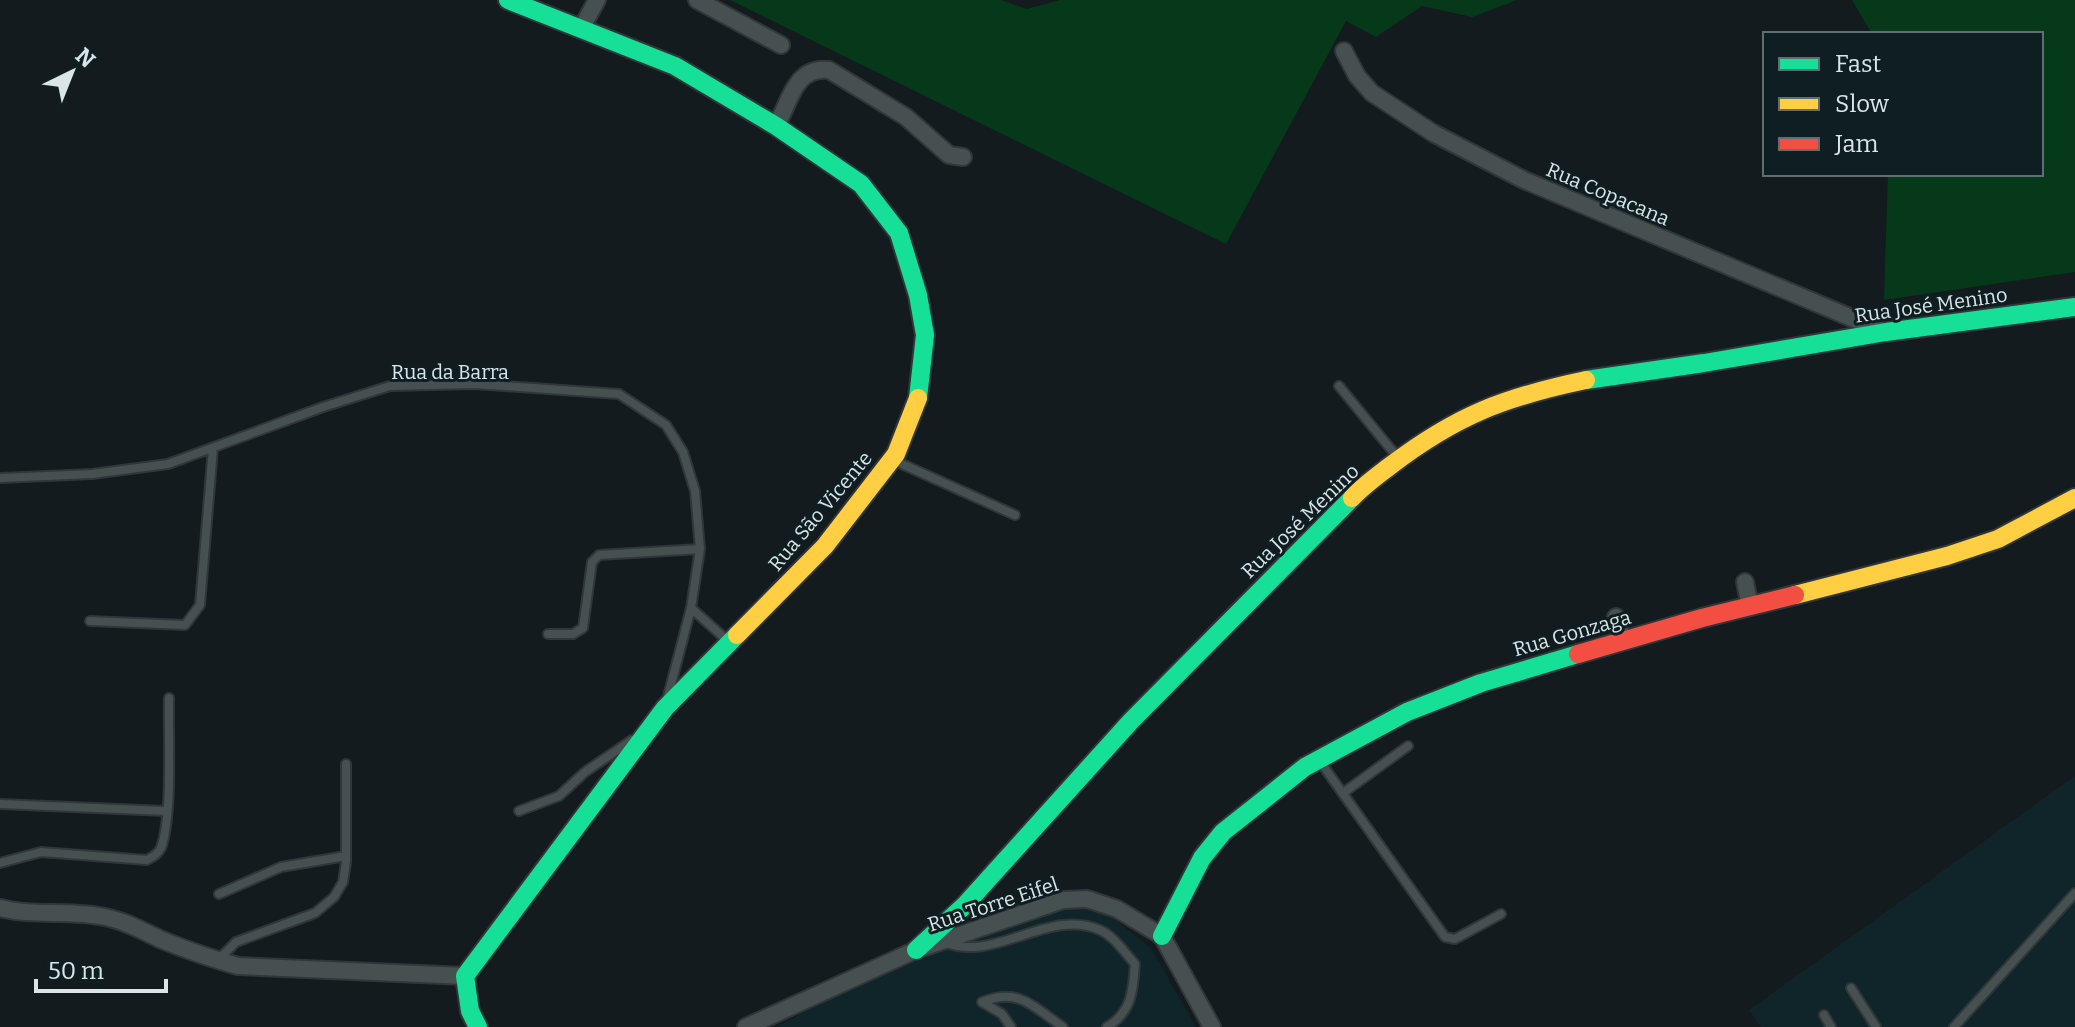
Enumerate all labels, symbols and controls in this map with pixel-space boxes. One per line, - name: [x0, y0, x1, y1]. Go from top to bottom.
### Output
- north arrow: [32, 32, 112, 112]
- legend: [1763, 32, 2043, 176]
- text: N: [70, 42, 101, 73]
- text: Fast: [1835, 50, 1881, 78]
- text: Slow: [1835, 90, 1890, 118]
- text: Jam: [1834, 130, 1879, 158]
- street label: Rua Copacana: [1543, 157, 1673, 231]
- street label: Rua José Menino: [1853, 282, 2009, 328]
- street label: Rua da Barra: [391, 360, 509, 384]
- street label: Rua São Vicente: [763, 446, 877, 576]
- street label: Rua José Menino: [1236, 459, 1364, 583]
- street label: Rua Gonzaga: [1510, 605, 1634, 661]
- street label: Rua Torre Eifel: [925, 872, 1062, 936]
- scale bar: [36, 943, 166, 993]
- text: 50 m: [48, 957, 104, 985]

